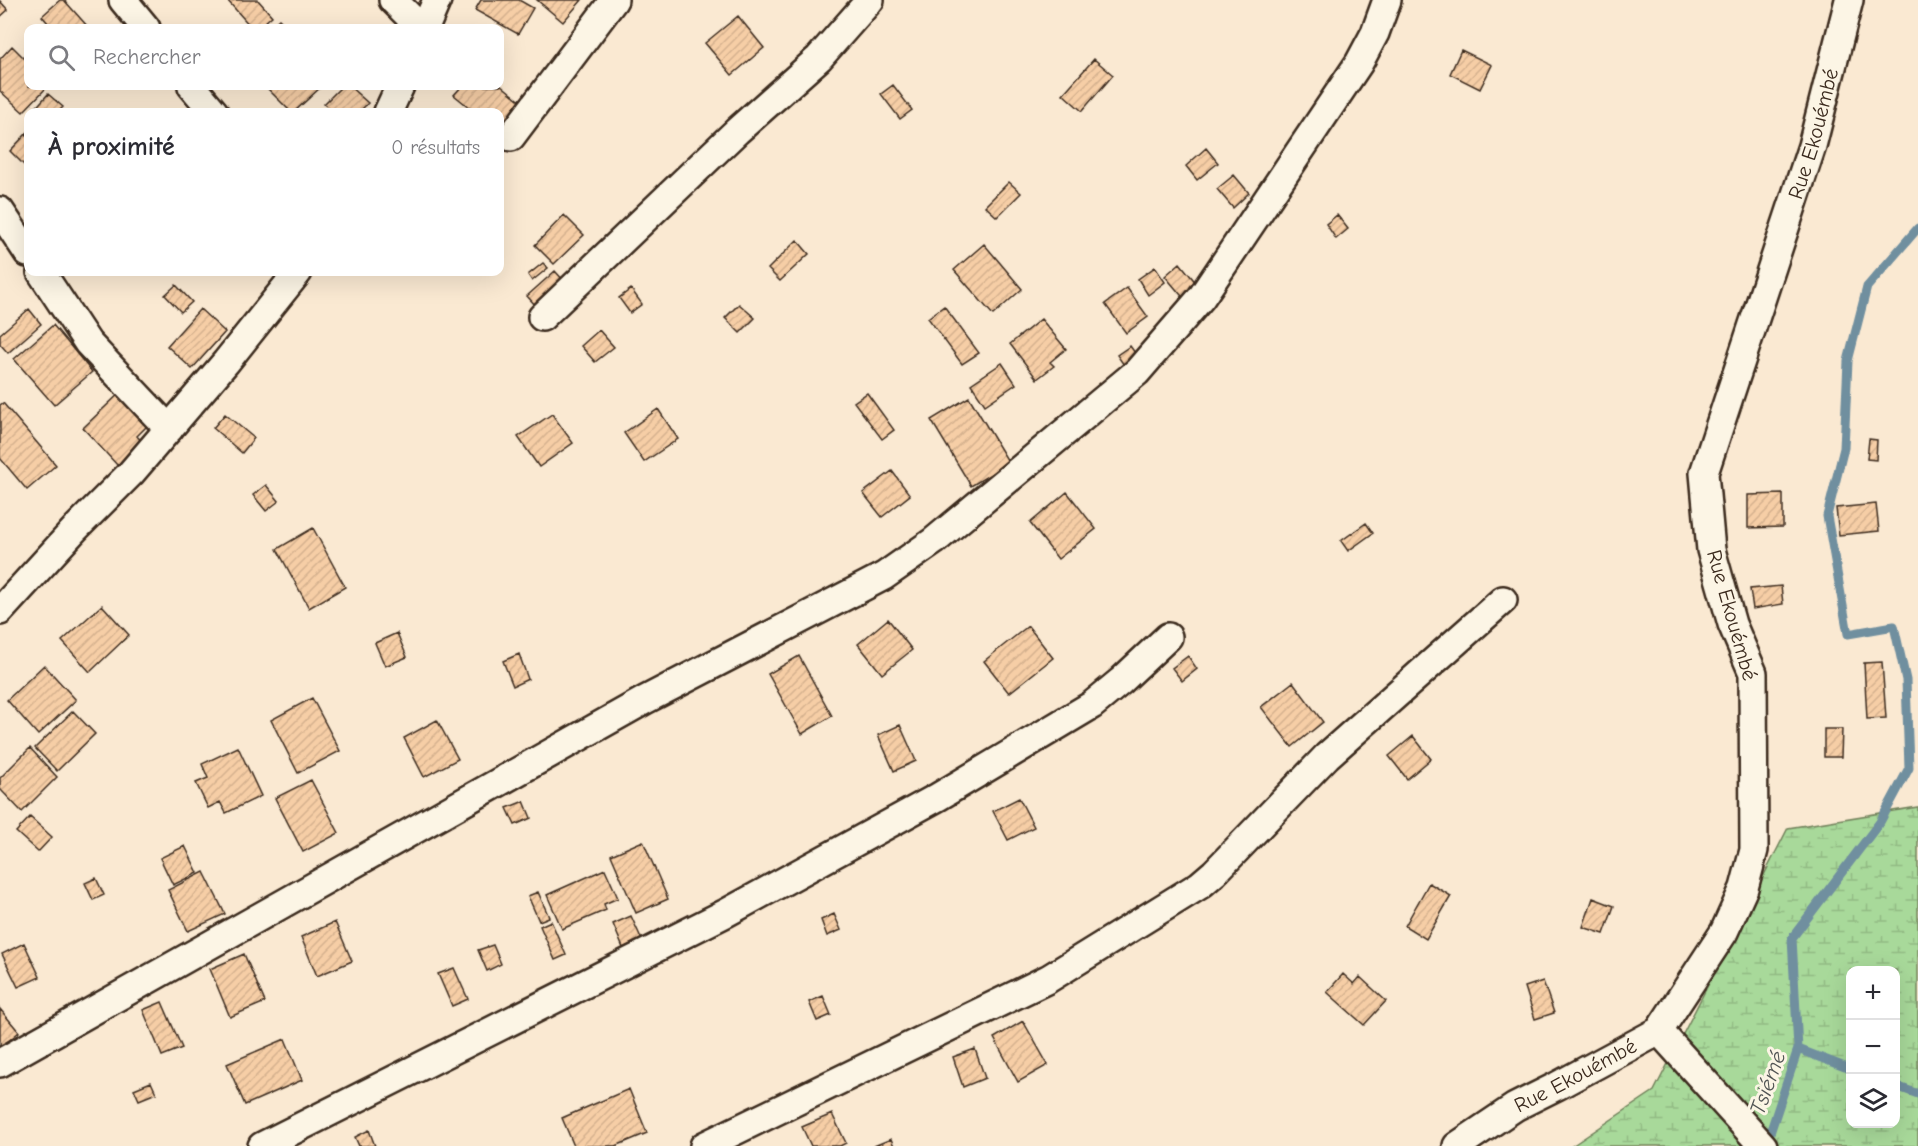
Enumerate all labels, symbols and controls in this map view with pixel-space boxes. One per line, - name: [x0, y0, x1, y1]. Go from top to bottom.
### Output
- search box: [24, 24, 504, 90]
- icon: search: [45, 41, 78, 74]
- text: Rechercher: [93, 44, 201, 70]
- street label: Rue Ekouémbé: [1783, 66, 1843, 202]
- text: À proximité: [48, 132, 175, 162]
- text: 0 résultats: [391, 136, 480, 159]
- street label: Rue Ekouémbé: [1702, 547, 1762, 683]
- map controls: [1846, 966, 1900, 1128]
- button: +: [1846, 966, 1900, 1020]
- button: −: [1846, 1020, 1900, 1074]
- street label: Rue Ekouémbé: [1510, 1033, 1641, 1117]
- water label: Tsiémé: [1745, 1048, 1791, 1118]
- button: layers: [1846, 1074, 1900, 1128]

